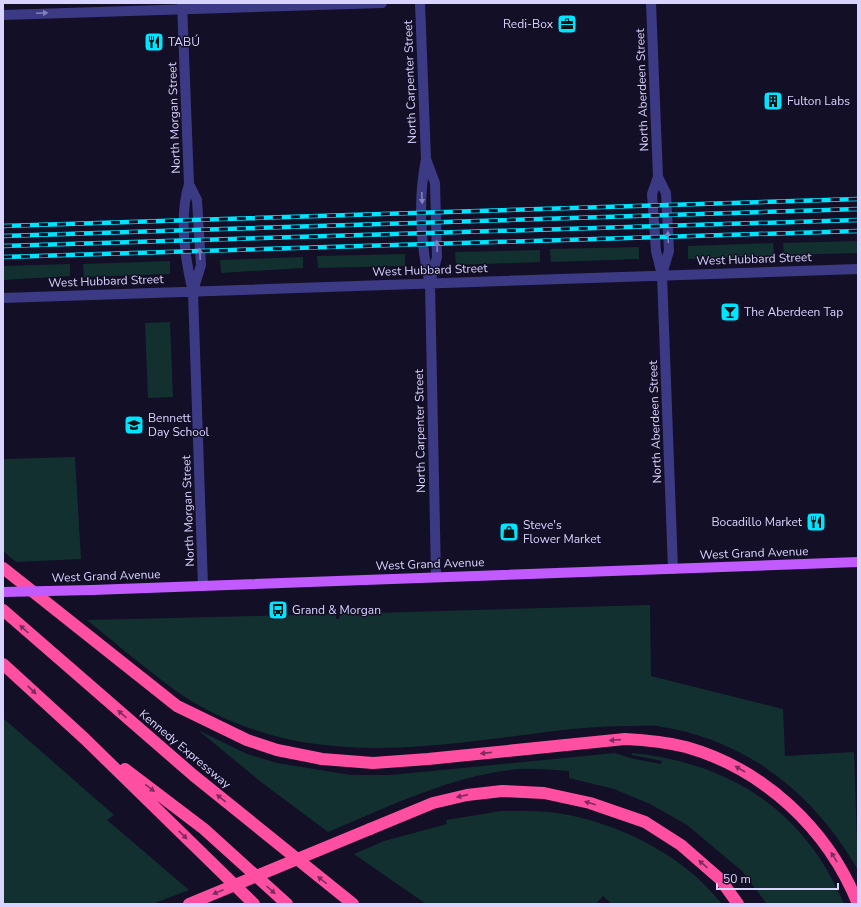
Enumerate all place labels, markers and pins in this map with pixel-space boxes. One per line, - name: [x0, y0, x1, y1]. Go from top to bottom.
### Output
- office icon: Redi-Box: [556, 13, 578, 35]
- place label: Redi-Box: [503, 16, 554, 32]
- restaurant icon: TABÚ: [143, 31, 165, 53]
- place label: TABÚ: [168, 34, 200, 50]
- building icon: Fulton Labs: [762, 90, 784, 112]
- place label: Fulton Labs: [787, 93, 850, 109]
- bar icon: The Aberdeen Tap: [719, 301, 741, 323]
- place label: The Aberdeen Tap: [744, 304, 843, 320]
- place label: Bennett Day School: [148, 410, 210, 440]
- school or university icon: Bennett Day School: [123, 414, 145, 436]
- restaurant icon: Bocadillo Market: [805, 511, 827, 533]
- place label: Bocadillo Market: [711, 514, 803, 530]
- place label: Steve's Flower Market: [523, 517, 602, 547]
- shop icon: Steve's Flower Market: [498, 521, 520, 543]
- bus stop icon: Grand & Morgan: [267, 599, 289, 621]
- place label: Grand & Morgan: [292, 602, 381, 618]

